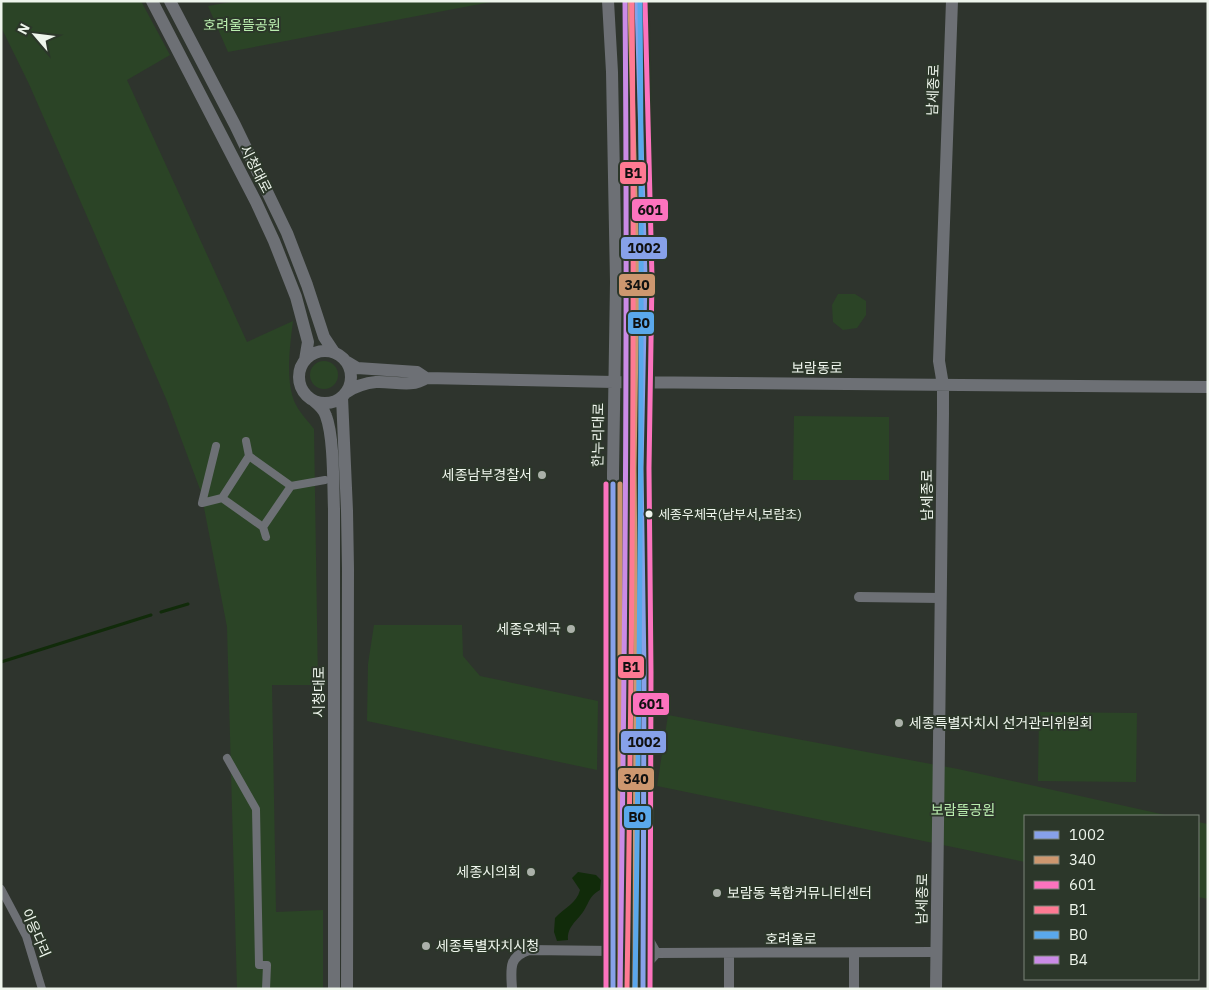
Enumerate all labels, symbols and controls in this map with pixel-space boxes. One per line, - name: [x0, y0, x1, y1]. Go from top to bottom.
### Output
- north arrow: [10, 10, 60, 60]
- park label: 호려울뜰공원: [203, 16, 281, 34]
- text: N: [13, 20, 34, 38]
- street label: 남세종로: [923, 64, 943, 116]
- street label: 시청대로: [236, 142, 276, 196]
- line badge: B1: [619, 161, 647, 185]
- text: B1: [624, 164, 642, 182]
- line badge: 601: [631, 198, 669, 222]
- text: 601: [637, 201, 663, 219]
- line badge: 1002: [620, 236, 668, 260]
- text: 1002: [627, 239, 661, 257]
- line badge: 340: [618, 273, 656, 297]
- text: 340: [624, 276, 650, 294]
- line badge: B0: [627, 311, 655, 335]
- text: B0: [632, 314, 650, 332]
- street label: 보람동로: [791, 359, 843, 377]
- street label: 한누리대로: [588, 403, 608, 467]
- place label: 세종남부경찰서: [442, 466, 532, 484]
- marker: 세종남부경찰서: [536, 469, 548, 481]
- street label: 남세종로: [918, 469, 936, 521]
- place label: 세종우체국(남부서,보람초): [658, 506, 802, 523]
- marker: 세종우체국(남부서,보람초): [644, 509, 654, 519]
- place label: 세종우체국: [497, 620, 561, 638]
- marker: 세종우체국: [565, 623, 577, 635]
- line badge: B1: [617, 655, 645, 679]
- text: B1: [622, 658, 640, 676]
- street label: 시청대로: [310, 666, 328, 718]
- line badge: 601: [632, 692, 670, 716]
- text: 601: [638, 695, 664, 713]
- place label: 세종특별자치시 선거관리위원회: [909, 714, 1093, 732]
- marker: 세종특별자치시 선거관리위원회: [893, 717, 905, 729]
- line badge: 1002: [620, 730, 667, 754]
- text: 1002: [627, 733, 661, 751]
- line badge: 340: [617, 767, 655, 791]
- text: 340: [623, 770, 649, 788]
- park label: 보람뜰공원: [931, 801, 995, 819]
- line badge: B0: [623, 805, 652, 829]
- text: B0: [628, 808, 646, 826]
- legend: [1024, 815, 1199, 980]
- text: 1002: [1069, 825, 1105, 844]
- text: 340: [1069, 850, 1096, 869]
- place label: 세종시의회: [457, 863, 521, 881]
- marker: 세종시의회: [525, 866, 537, 878]
- street label: 남세종로: [913, 873, 931, 925]
- text: 601: [1069, 875, 1096, 894]
- place label: 보람동 복합커뮤니티센터: [727, 884, 872, 902]
- marker: 보람동 복합커뮤니티센터: [711, 887, 723, 899]
- text: B1: [1069, 900, 1088, 919]
- street label: 이응다리: [18, 906, 54, 960]
- text: B0: [1069, 925, 1088, 944]
- street label: 호려울로: [765, 930, 817, 948]
- place label: 세종특별자치시청: [436, 937, 539, 955]
- marker: 세종특별자치시청: [420, 940, 432, 952]
- text: B4: [1069, 950, 1088, 969]

